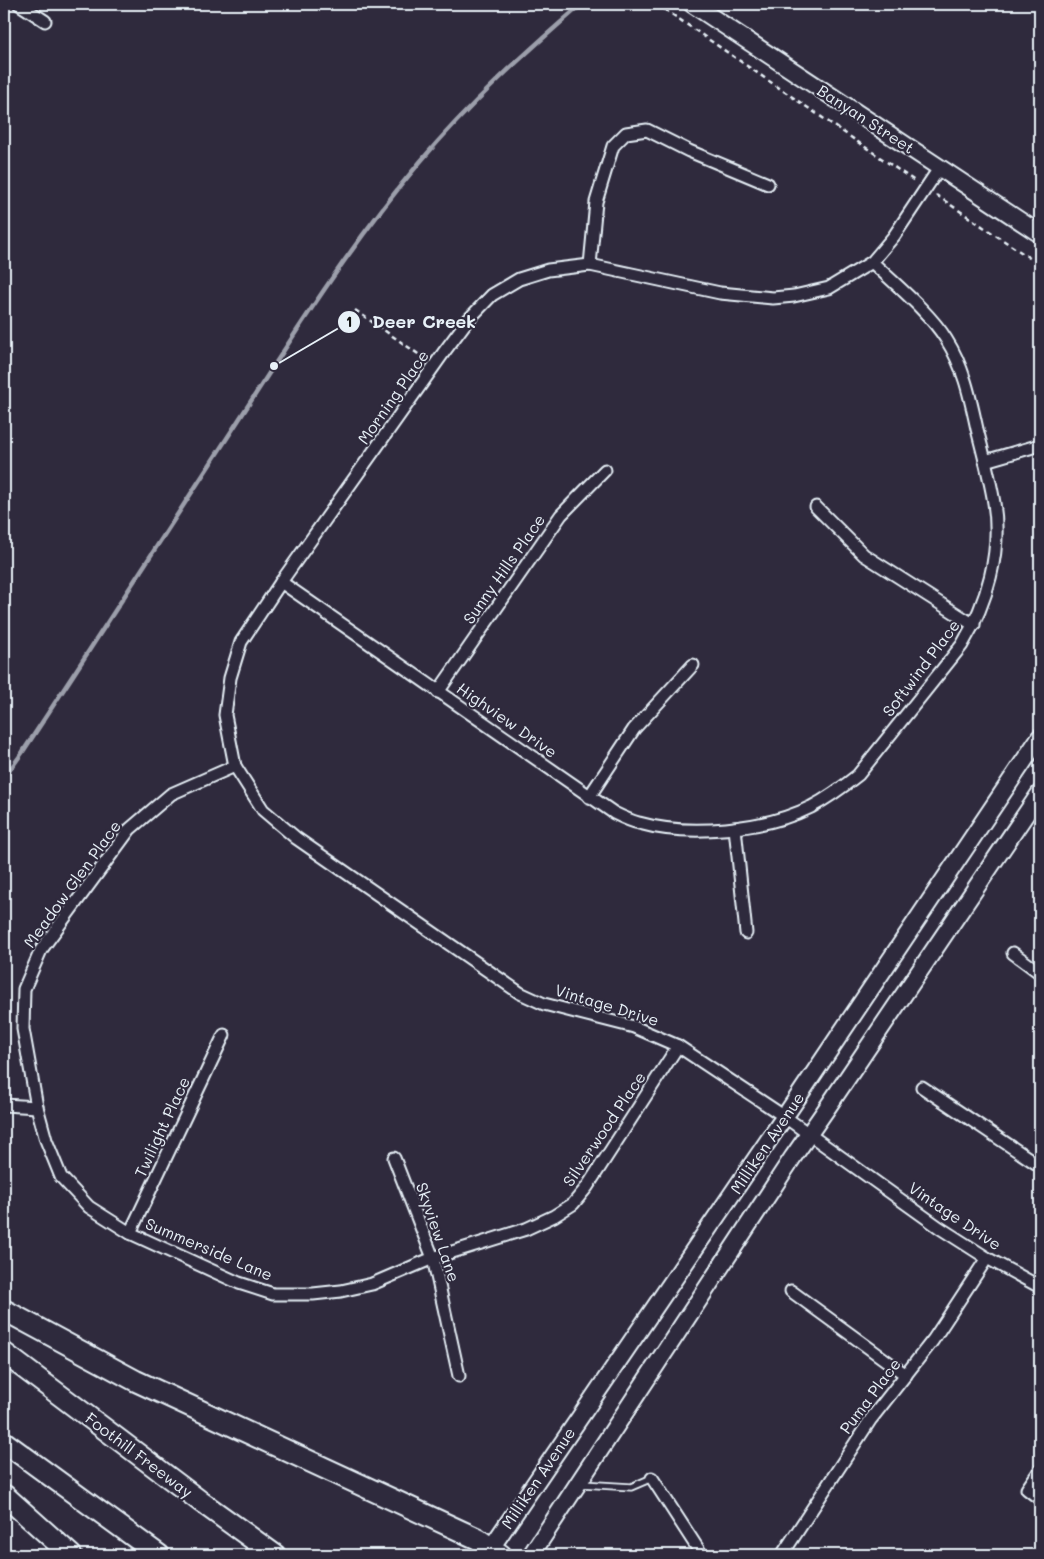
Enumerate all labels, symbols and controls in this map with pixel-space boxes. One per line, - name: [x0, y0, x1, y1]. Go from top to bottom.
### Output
- street label: Banyan Street: [814, 79, 919, 158]
- callout: Deer Creek: [337, 306, 486, 339]
- text: Deer Creek: [372, 309, 476, 333]
- text: 1: [346, 311, 352, 331]
- street label: Morning Place: [352, 345, 433, 448]
- street label: Sunny Hills Place: [458, 510, 549, 628]
- street label: Softwind Place: [877, 615, 964, 720]
- street label: Highview Drive: [453, 677, 562, 762]
- street label: Meadow Glen Place: [18, 816, 125, 952]
- street label: Vintage Drive: [553, 979, 662, 1030]
- street label: Silverwood Place: [557, 1067, 650, 1190]
- street label: Twilight Place: [129, 1073, 194, 1180]
- street label: Milliken Avenue: [725, 1088, 808, 1198]
- street label: Vintage Drive: [905, 1177, 1006, 1254]
- street label: Skyview Lane: [412, 1179, 465, 1284]
- street label: Summerside Lane: [142, 1212, 276, 1285]
- street label: Puma Place: [834, 1354, 905, 1438]
- street label: Foothill Freeway: [81, 1407, 197, 1502]
- street label: Milliken Avenue: [496, 1423, 579, 1533]

